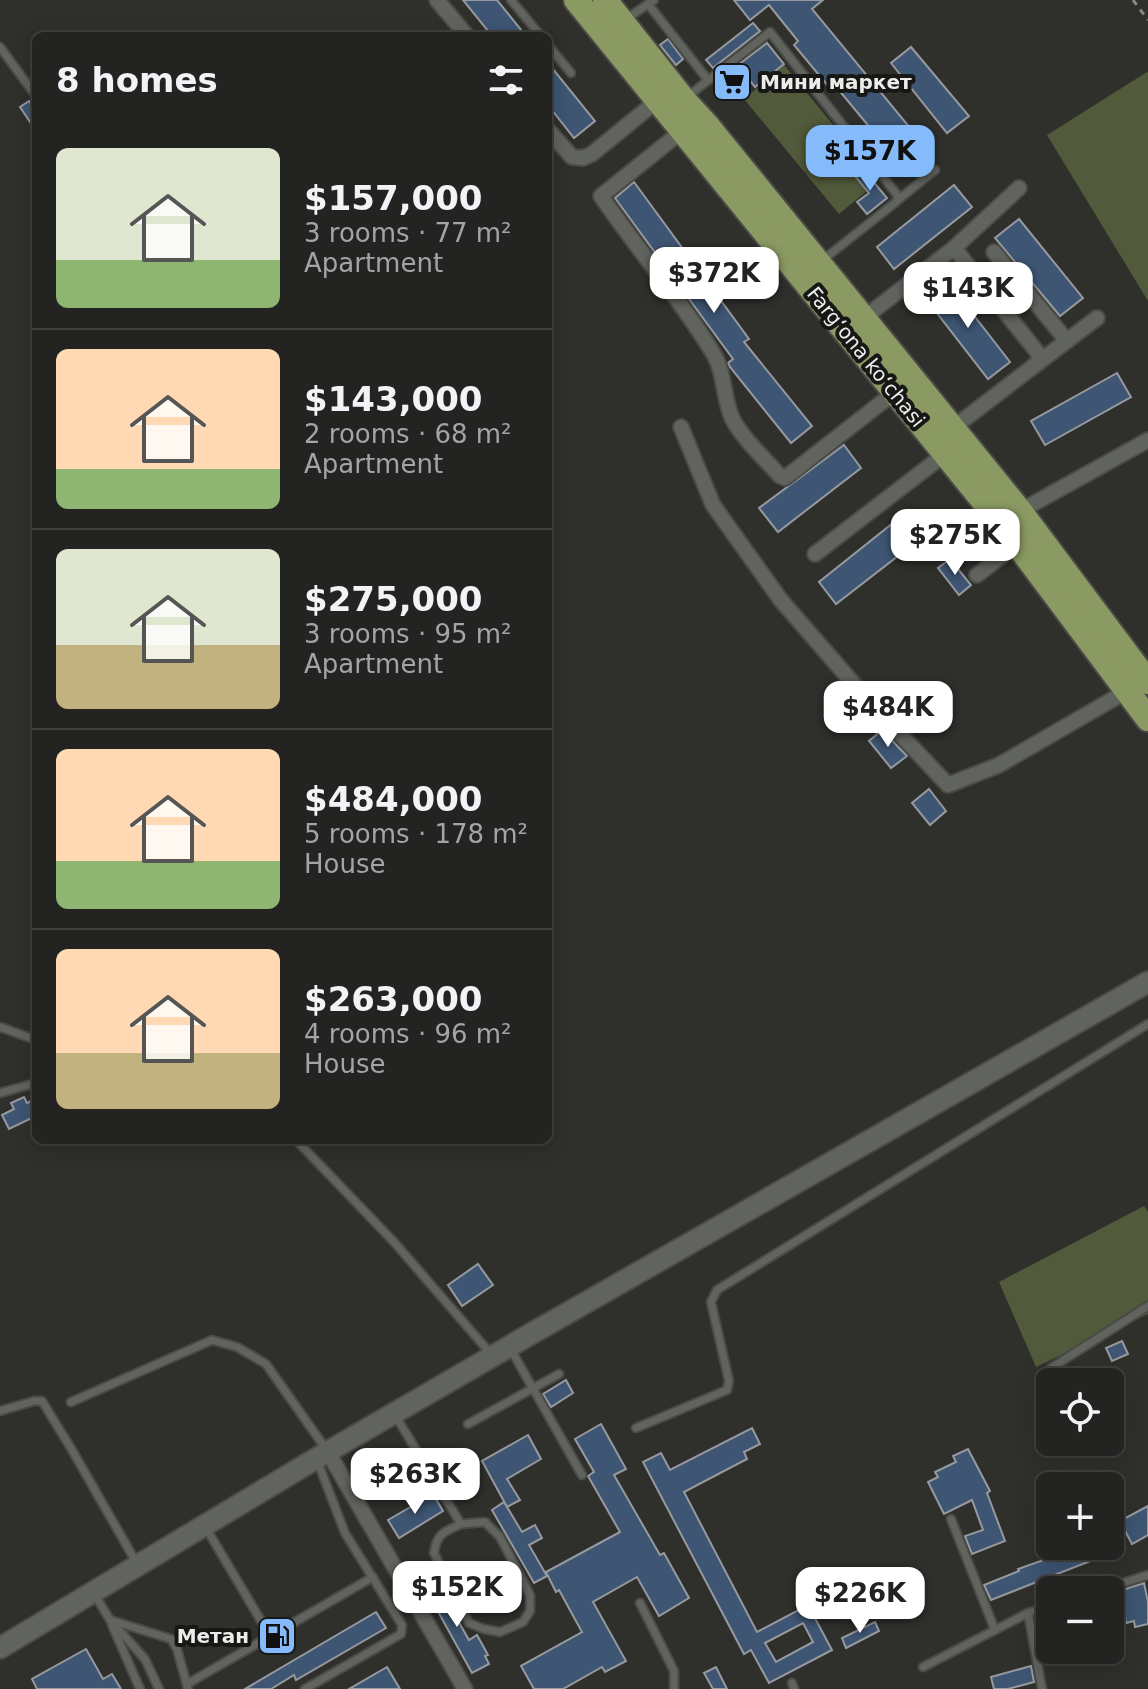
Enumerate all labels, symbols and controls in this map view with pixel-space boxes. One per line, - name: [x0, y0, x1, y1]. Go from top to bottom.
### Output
- icon: filters: [484, 58, 528, 102]
- text: 8 homes: [56, 60, 218, 100]
- supermarket icon: Мини маркет: [711, 61, 753, 103]
- place label: Мини маркет: [760, 70, 912, 94]
- pin: $157K: [814, 125, 926, 193]
- text: $157K: [824, 136, 916, 166]
- text: $157,000: [304, 178, 483, 218]
- icon: home: [120, 180, 216, 276]
- text: 3 rooms · 77 m²: [304, 218, 512, 248]
- pin: $372K: [658, 247, 770, 315]
- text: Apartment: [304, 248, 443, 278]
- text: $372K: [668, 258, 760, 288]
- pin: $143K: [912, 262, 1024, 330]
- text: $143K: [922, 273, 1014, 303]
- street label: Fargʻona koʻchasi: [802, 282, 930, 432]
- text: $143,000: [304, 379, 483, 419]
- icon: home: [120, 381, 216, 477]
- text: 2 rooms · 68 m²: [304, 419, 512, 449]
- text: Apartment: [304, 449, 443, 479]
- pin: $275K: [899, 509, 1011, 577]
- text: $275K: [909, 520, 1001, 550]
- text: $275,000: [304, 579, 483, 619]
- icon: home: [120, 581, 216, 677]
- text: 3 rooms · 95 m²: [304, 619, 512, 649]
- text: Apartment: [304, 649, 443, 679]
- pin: $484K: [832, 681, 944, 749]
- text: $484K: [842, 692, 934, 722]
- text: $484,000: [304, 779, 483, 819]
- icon: home: [120, 781, 216, 877]
- text: 5 rooms · 178 m²: [304, 819, 528, 849]
- text: House: [304, 849, 385, 879]
- text: $263,000: [304, 979, 483, 1019]
- icon: home: [120, 981, 216, 1077]
- text: 4 rooms · 96 m²: [304, 1019, 512, 1049]
- text: House: [304, 1049, 385, 1079]
- map controls: [1036, 1368, 1124, 1664]
- button: locate: [1036, 1368, 1124, 1456]
- pin: $263K: [359, 1448, 471, 1516]
- text: $263K: [369, 1459, 461, 1489]
- button: +: [1036, 1472, 1124, 1560]
- pin: $152K: [401, 1561, 513, 1629]
- pin: $226K: [804, 1567, 916, 1635]
- text: $152K: [411, 1572, 503, 1602]
- button: −: [1036, 1576, 1124, 1664]
- text: $226K: [814, 1578, 906, 1608]
- fuel station icon: Метан: [256, 1615, 298, 1657]
- place label: Метан: [177, 1624, 249, 1648]

